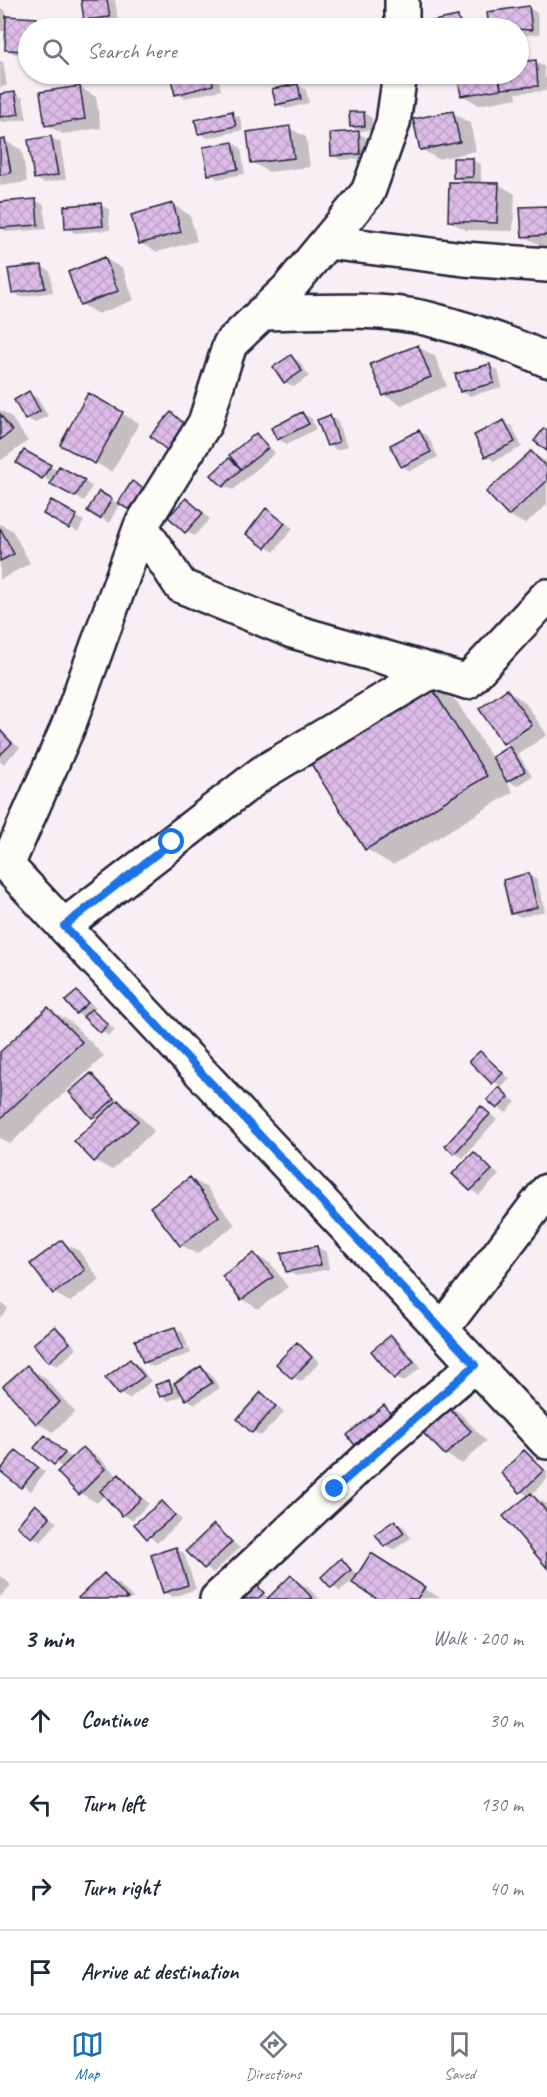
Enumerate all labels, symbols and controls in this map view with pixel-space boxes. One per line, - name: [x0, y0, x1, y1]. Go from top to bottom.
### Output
- search box: [18, 18, 529, 84]
- icon: search: [39, 35, 72, 68]
- text: Search here: [87, 37, 177, 65]
- route start: [158, 828, 184, 854]
- route end: [321, 1475, 347, 1501]
- text: 3 min: [24, 1622, 74, 1655]
- text: Walk · 200 m: [433, 1626, 523, 1651]
- icon: ahead: [24, 1704, 57, 1737]
- text: Continue: [81, 1706, 147, 1734]
- text: 30 m: [489, 1708, 523, 1733]
- icon: left: [24, 1788, 57, 1821]
- text: Turn left: [81, 1790, 145, 1818]
- text: 130 m: [480, 1792, 523, 1817]
- icon: right: [24, 1872, 57, 1905]
- text: Turn right: [81, 1874, 158, 1902]
- text: 40 m: [489, 1876, 523, 1901]
- icon: arrive: [24, 1956, 57, 1989]
- text: Arrive at destination: [81, 1958, 238, 1986]
- tab: Map: [71, 2028, 104, 2084]
- tab: Directions: [246, 2028, 301, 2084]
- tab: Saved: [443, 2028, 476, 2084]

